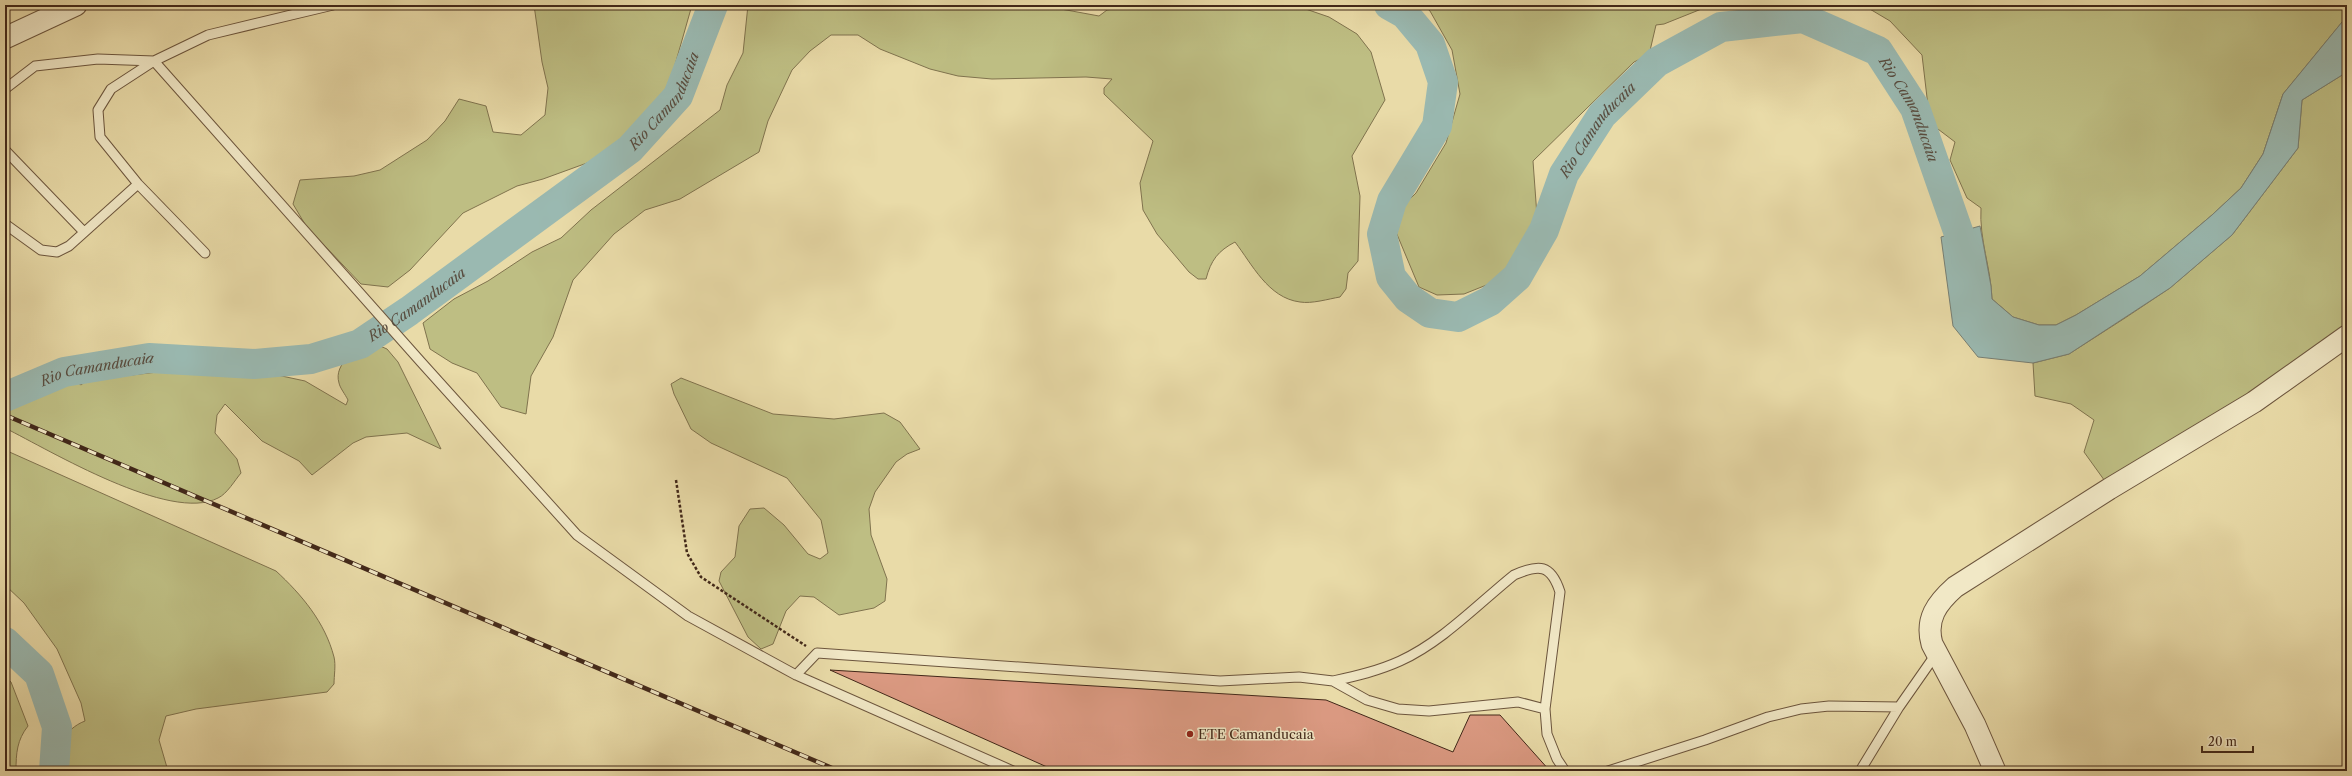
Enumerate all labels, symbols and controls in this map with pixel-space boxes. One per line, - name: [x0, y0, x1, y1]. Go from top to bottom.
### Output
- water label: Rio Camanducaia: [624, 49, 703, 154]
- water label: Rio Camanducaia: [1875, 53, 1942, 165]
- water label: Rio Camanducaia: [1555, 78, 1640, 182]
- water label: Rio Camanducaia: [363, 263, 470, 346]
- water label: Rio Camanducaia: [36, 349, 155, 390]
- place label: ETE Camanducaia: [1198, 726, 1314, 742]
- scale bar: [2202, 728, 2253, 754]
- marker: ETE Camanducaia: [1185, 729, 1195, 739]
- text: 20 m: [2208, 734, 2237, 749]

